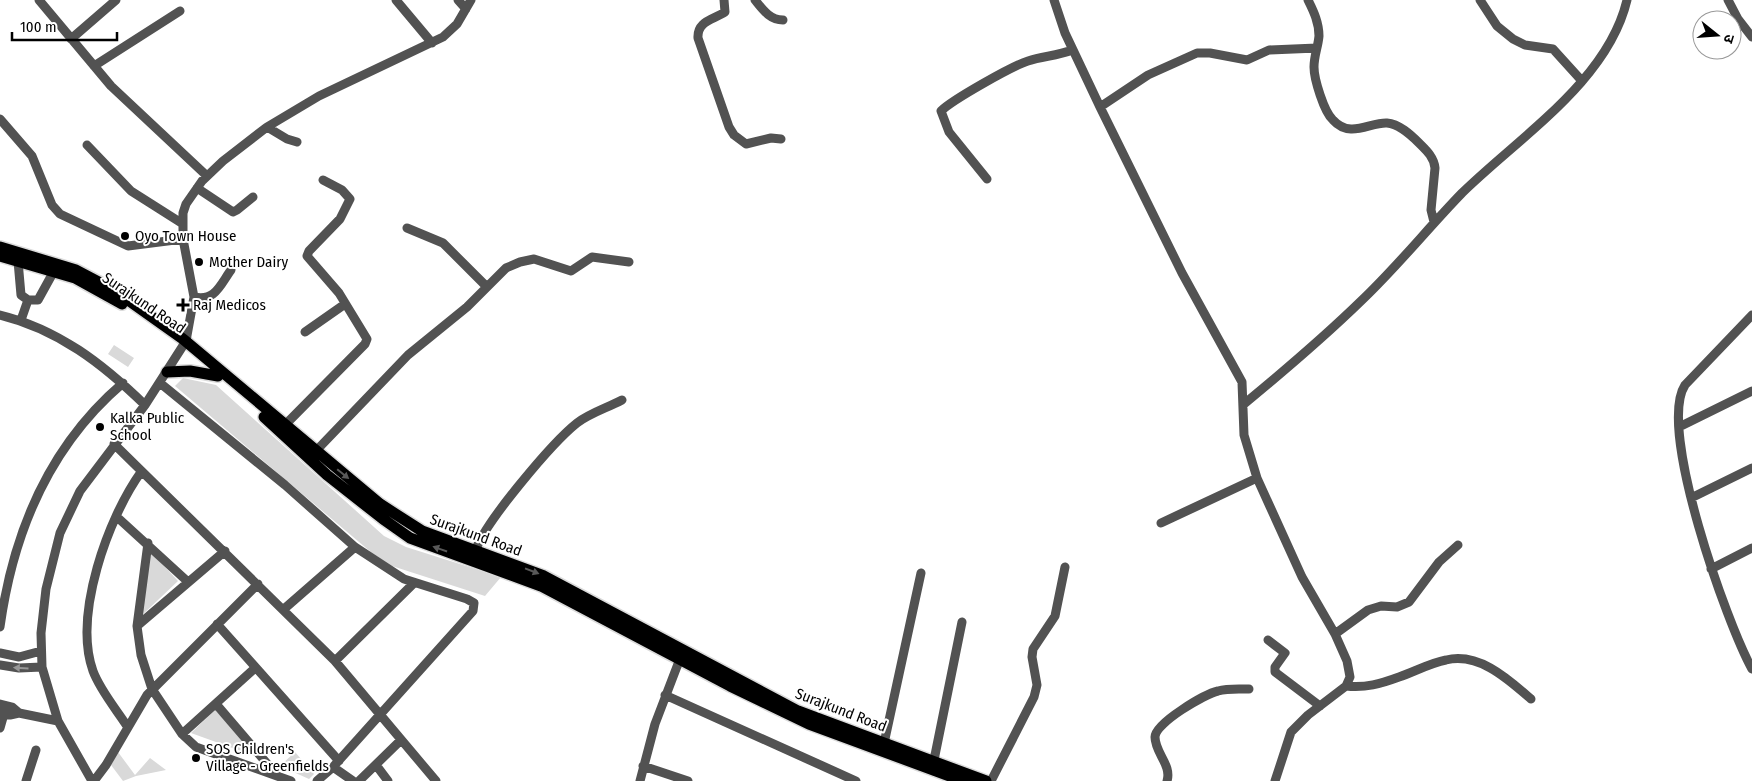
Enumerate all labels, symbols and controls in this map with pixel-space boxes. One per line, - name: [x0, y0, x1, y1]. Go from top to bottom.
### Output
- scale bar: [12, 10, 118, 42]
- north arrow: [1692, 10, 1742, 60]
- text: 100 m: [20, 18, 57, 36]
- text: उ: [1719, 32, 1738, 46]
- place label: Oyo Town House: [135, 227, 236, 245]
- marker: Oyo Town House: [119, 230, 131, 242]
- place label: Mother Dairy: [209, 253, 288, 271]
- marker: Mother Dairy: [193, 256, 205, 268]
- street label: Surajkund Road: [99, 269, 189, 337]
- place label: Raj Medicos: [193, 296, 266, 314]
- marker: Raj Medicos: [177, 299, 189, 311]
- place label: Kalka Public School: [110, 409, 185, 444]
- marker: Kalka Public School: [94, 421, 106, 433]
- one-way arrow: [336, 468, 349, 479]
- street label: Surajkund Road: [428, 510, 524, 560]
- one-way arrow: [432, 545, 447, 553]
- one-way arrow: [525, 568, 539, 576]
- one-way arrow: [13, 664, 29, 672]
- street label: Surajkund Road: [793, 684, 889, 736]
- place label: SOS Children's Village - Greenfields: [206, 740, 329, 775]
- marker: SOS Children's Village - Greenfields: [190, 752, 202, 764]

